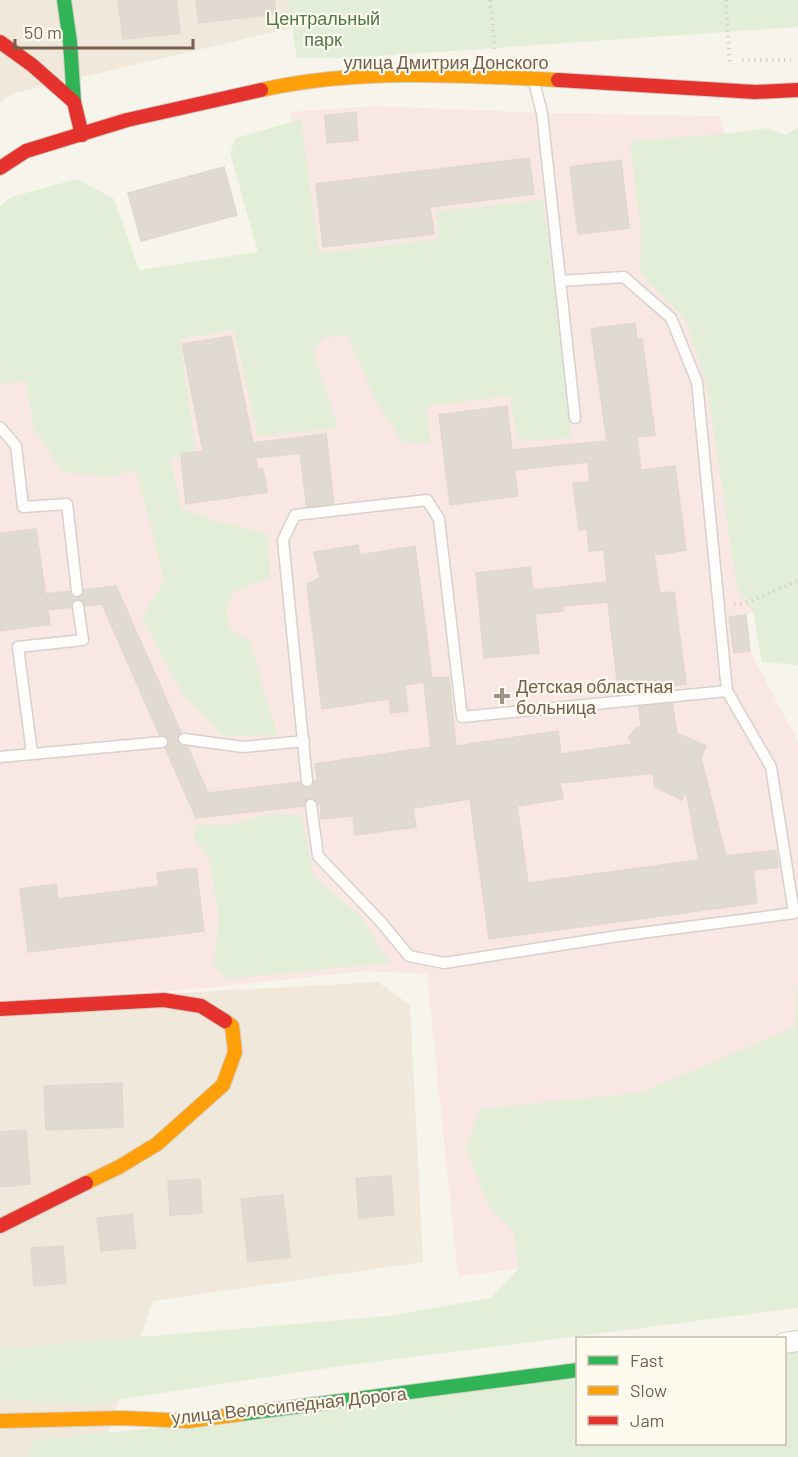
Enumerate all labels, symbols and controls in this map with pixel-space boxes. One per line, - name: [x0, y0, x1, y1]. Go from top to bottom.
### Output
- park label: Центральный парк: [266, 7, 380, 50]
- scale bar: [15, 12, 194, 50]
- text: 50 m: [24, 21, 62, 43]
- street label: улица Дмитрия Донского: [344, 51, 548, 73]
- place label: Детская областная больница: [516, 675, 673, 718]
- marker: Детская областная больница: [493, 687, 511, 705]
- legend: [576, 1337, 786, 1445]
- text: Fast: [630, 1349, 664, 1371]
- text: Slow: [630, 1379, 667, 1401]
- street label: улица Велосипедная Дорога: [170, 1382, 409, 1428]
- text: Jam: [630, 1409, 664, 1431]

